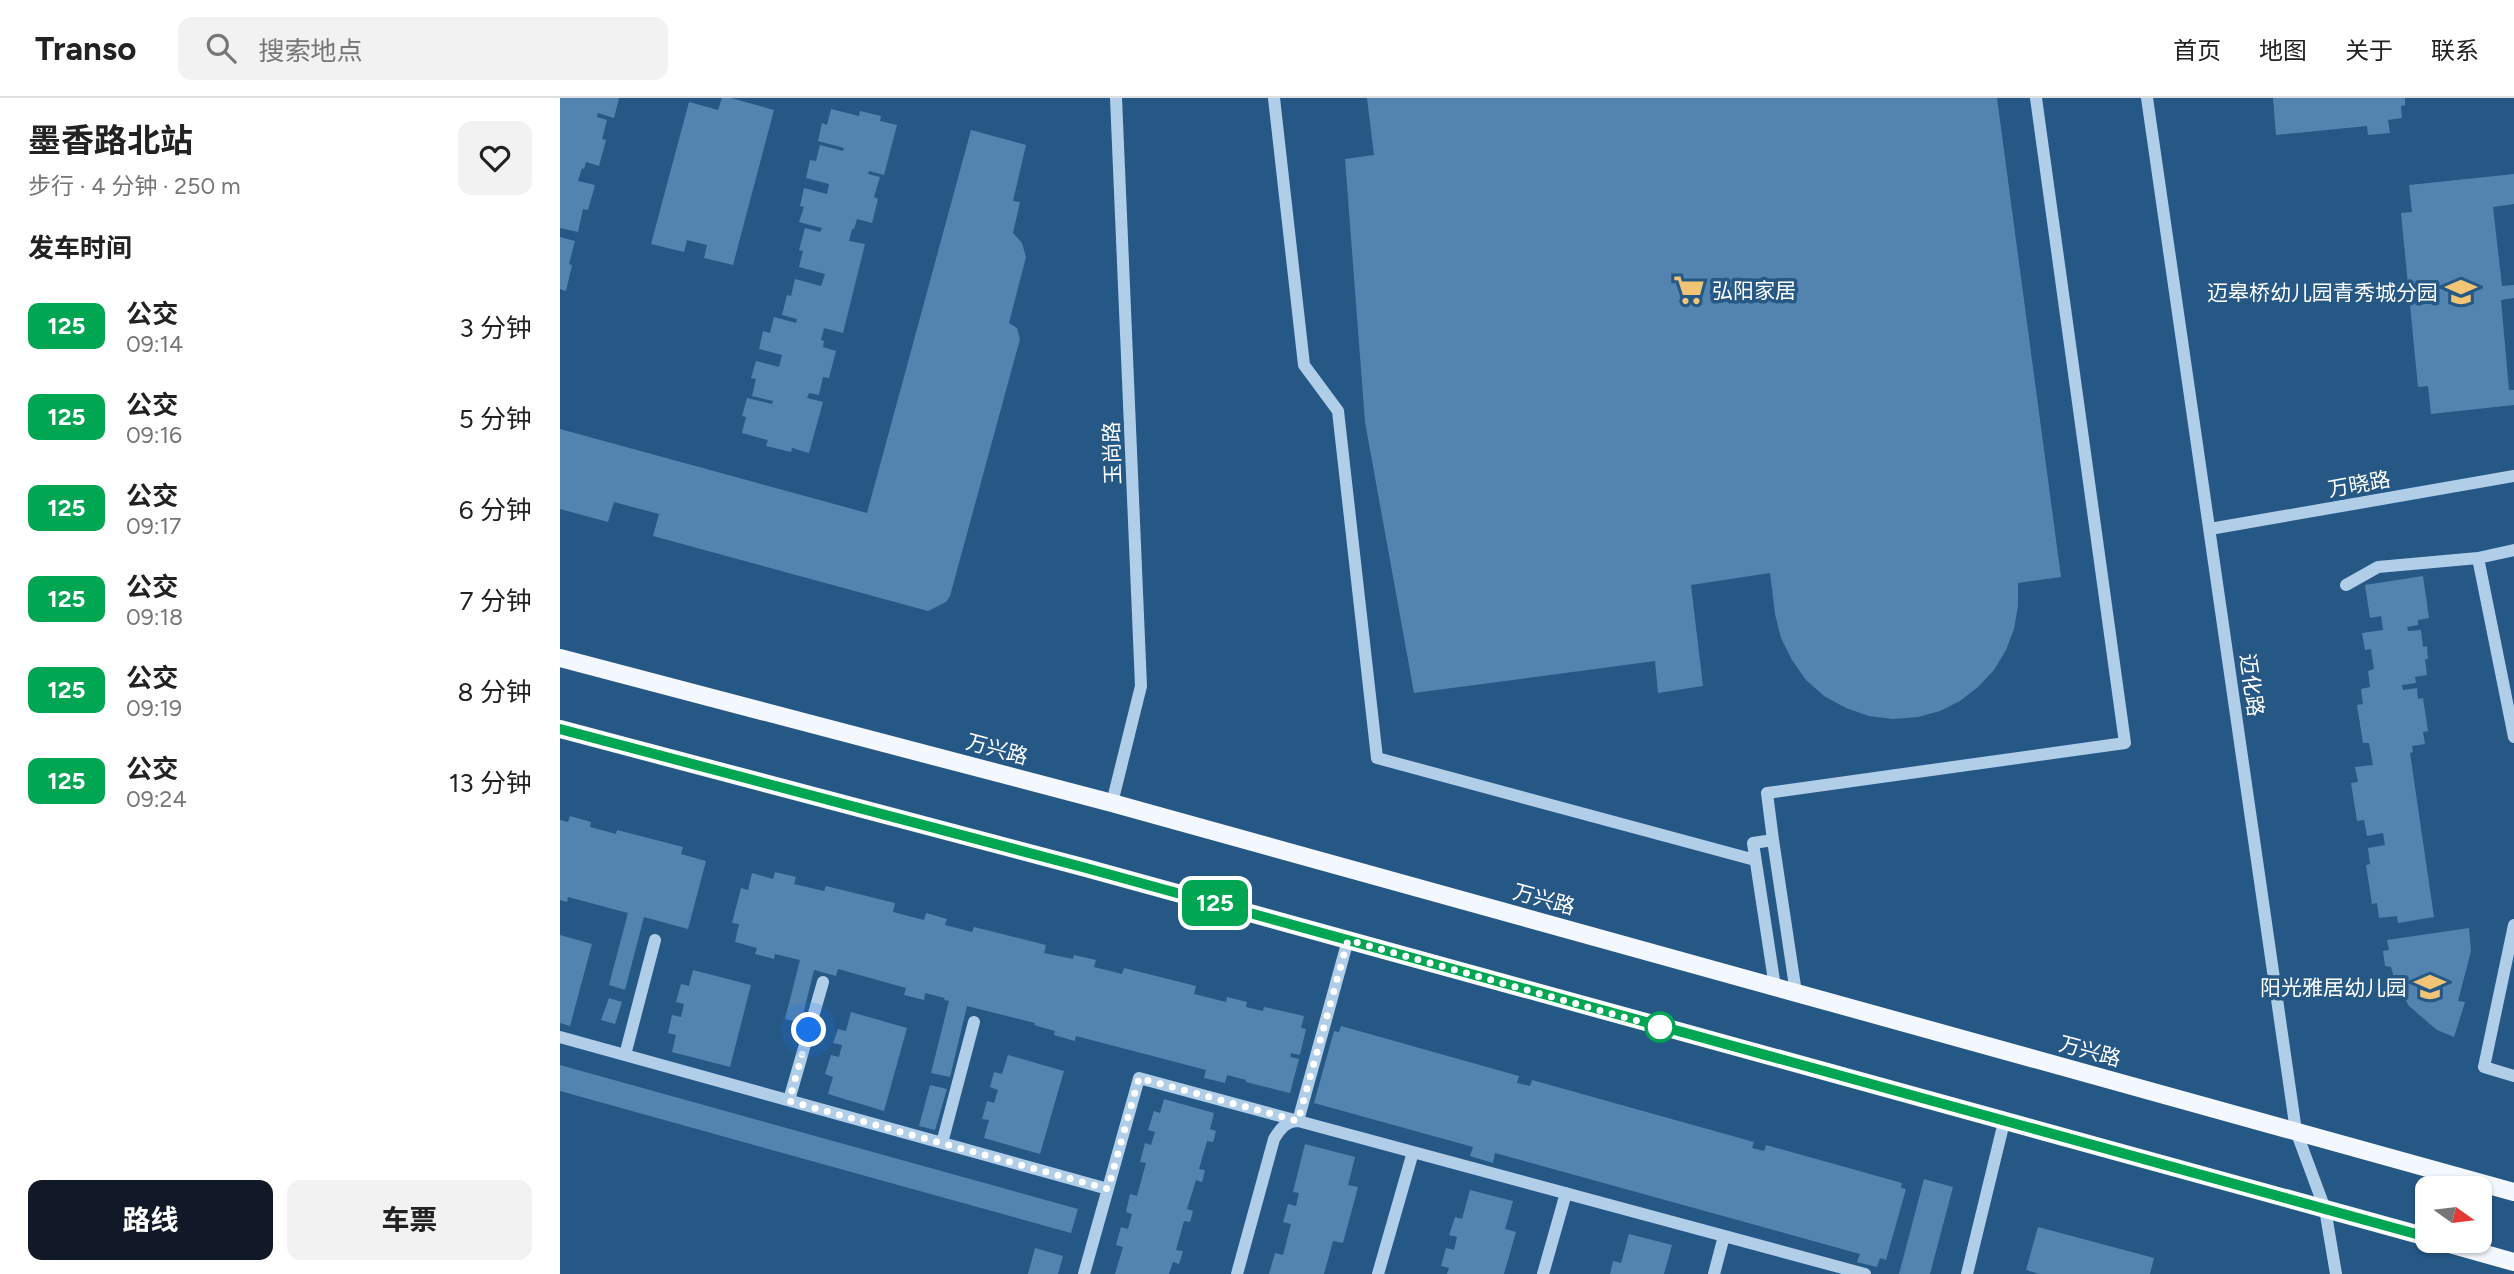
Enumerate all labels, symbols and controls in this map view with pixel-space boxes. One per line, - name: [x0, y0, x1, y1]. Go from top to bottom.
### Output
- search box: [178, 17, 668, 80]
- text: Transo: [35, 29, 136, 68]
- icon: search: [202, 29, 240, 67]
- text: 搜索地点: [258, 35, 362, 67]
- text: 首页: [2173, 36, 2221, 65]
- text: 地图: [2259, 36, 2307, 65]
- text: 关于: [2345, 36, 2393, 65]
- text: 联系: [2431, 36, 2479, 65]
- text: 墨香路北站: [28, 121, 193, 160]
- button: heart: [458, 121, 532, 195]
- text: 步行 · 4 分钟 · 250 m: [28, 172, 240, 200]
- text: 发车时间: [28, 232, 132, 264]
- supermarket icon: 弘阳家居: [1672, 273, 1706, 307]
- school or university icon: 迈皋桥幼儿园青秀城分园: [2444, 275, 2478, 309]
- place label: 弘阳家居: [1712, 278, 1796, 303]
- place label: 迈皋桥幼儿园青秀城分园: [2207, 280, 2438, 305]
- text: 公交: [126, 298, 178, 330]
- text: 125: [48, 311, 85, 340]
- text: 3 分钟: [459, 312, 532, 344]
- text: 09:14: [126, 330, 183, 358]
- text: 公交: [126, 389, 178, 421]
- text: 125: [48, 402, 85, 431]
- text: 5 分钟: [459, 403, 532, 435]
- text: 09:16: [126, 421, 182, 449]
- street label: 玉尚路: [1098, 421, 1126, 485]
- street label: 万晓路: [2326, 466, 2392, 502]
- text: 公交: [126, 480, 178, 512]
- text: 125: [48, 493, 85, 522]
- text: 6 分钟: [459, 494, 532, 526]
- text: 09:17: [126, 512, 181, 540]
- text: 公交: [126, 571, 178, 603]
- text: 125: [48, 584, 85, 613]
- text: 7 分钟: [460, 585, 532, 617]
- text: 09:18: [126, 603, 183, 631]
- street label: 迈化路: [2235, 652, 2269, 718]
- text: 公交: [126, 662, 178, 694]
- text: 125: [48, 675, 85, 704]
- text: 8 分钟: [458, 676, 532, 708]
- text: 09:19: [126, 694, 182, 722]
- street label: 万兴路: [963, 729, 1031, 769]
- text: 公交: [126, 753, 178, 785]
- text: 125: [48, 766, 85, 795]
- text: 13 分钟: [449, 767, 532, 799]
- text: 09:24: [126, 785, 187, 813]
- street label: 万兴路: [1510, 879, 1578, 919]
- line badge: 125: [1175, 880, 1255, 926]
- text: 125: [1196, 888, 1234, 917]
- school or university icon: 阳光雅居幼儿园: [2413, 970, 2447, 1004]
- place label: 阳光雅居幼儿园: [2260, 975, 2407, 1000]
- your location: [791, 1012, 826, 1047]
- unlabelled marker: [1645, 1012, 1675, 1042]
- street label: 万兴路: [2056, 1031, 2124, 1071]
- north arrow: [2415, 1176, 2492, 1253]
- map controls: [2415, 1176, 2492, 1253]
- button: 路线: [28, 1180, 273, 1260]
- button: 车票: [287, 1180, 532, 1260]

